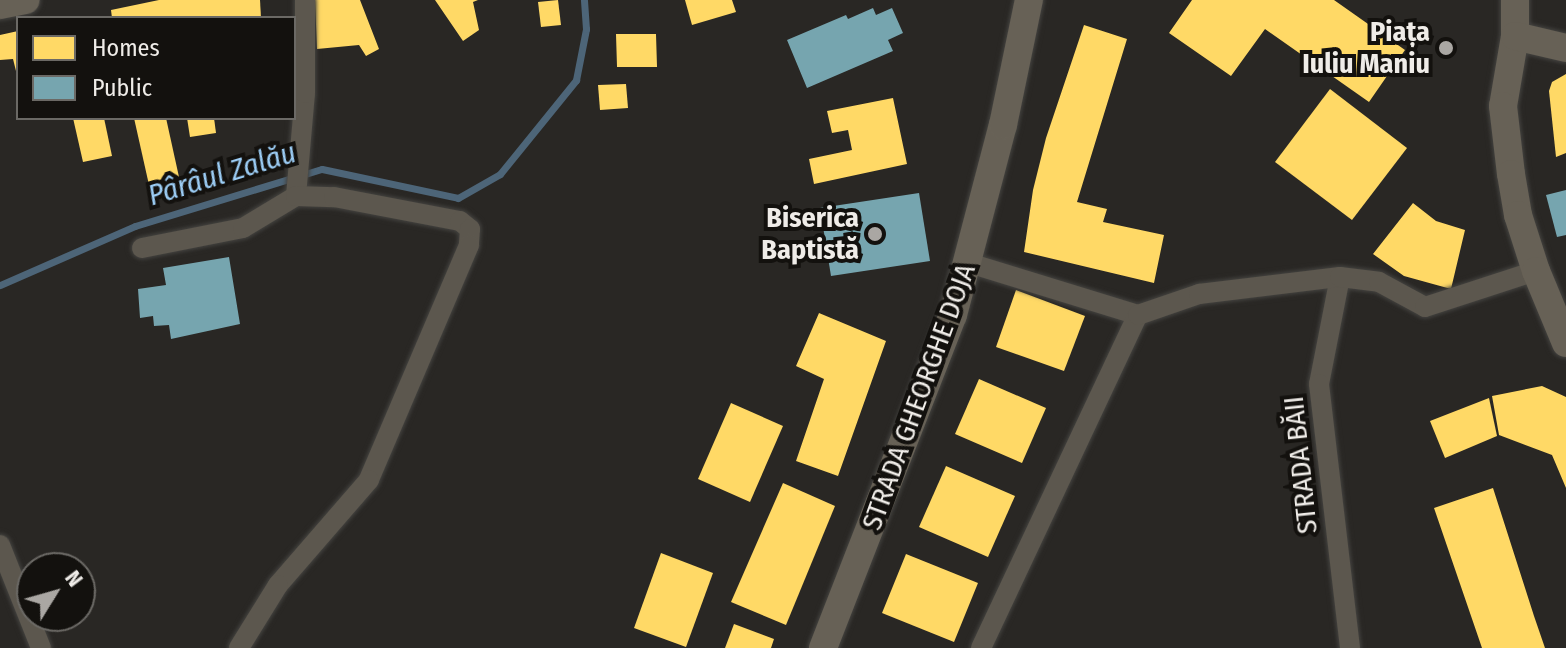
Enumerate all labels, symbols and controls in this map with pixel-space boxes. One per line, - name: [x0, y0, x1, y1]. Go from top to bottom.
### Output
- place label: Piața Iuliu Maniu: [1302, 15, 1430, 81]
- legend: [16, 16, 296, 120]
- text: Homes: [92, 34, 160, 62]
- marker: Piața Iuliu Maniu: [1437, 39, 1455, 57]
- text: Public: [92, 74, 152, 102]
- water label: Pârâul Zalău: [144, 134, 300, 214]
- place label: Biserica Baptistă: [761, 201, 859, 267]
- marker: Biserica Baptistă: [866, 225, 884, 243]
- street label: STRADA GHEORGHE DOJA: [855, 259, 983, 535]
- street label: STRADA BĂII: [1277, 395, 1325, 535]
- north arrow: [16, 552, 96, 632]
- text: N: [59, 565, 89, 592]

